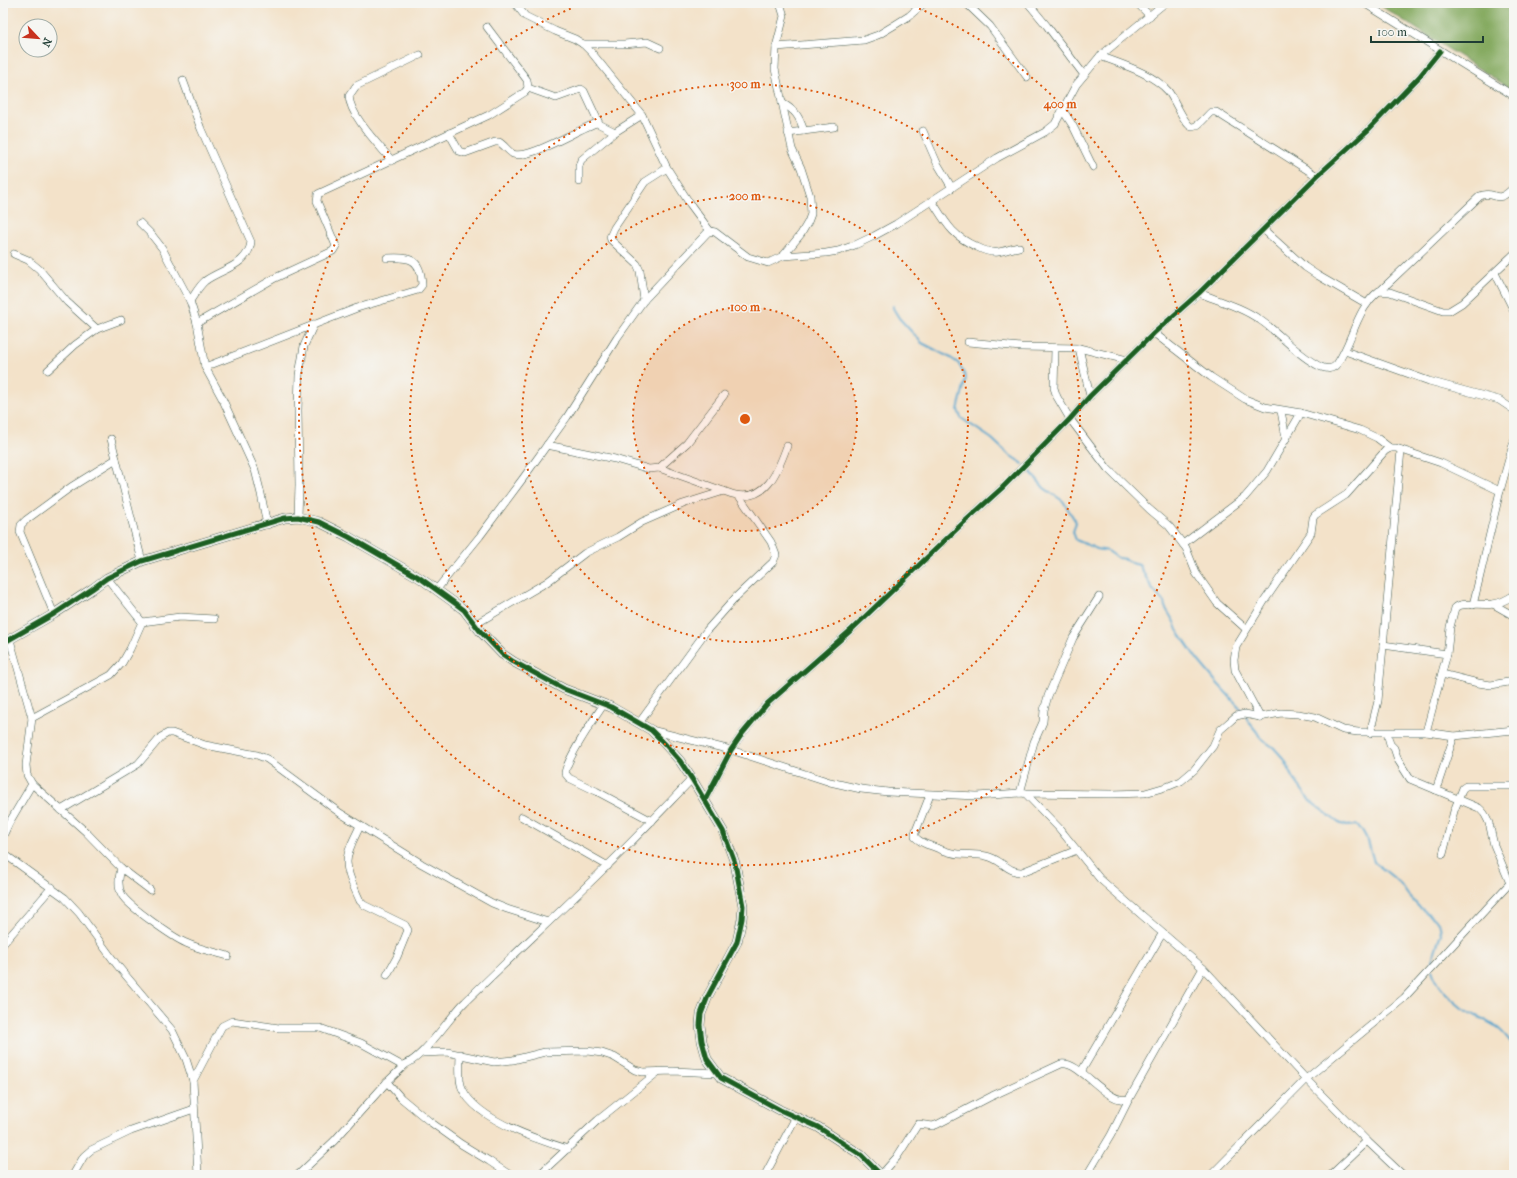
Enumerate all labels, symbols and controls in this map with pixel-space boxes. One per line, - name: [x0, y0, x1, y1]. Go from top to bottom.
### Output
- north arrow: [18, 18, 58, 58]
- scale bar: [1371, 18, 1483, 44]
- text: 100 m: [1377, 25, 1407, 39]
- text: N: [39, 36, 54, 49]
- text: 300 m: [730, 77, 761, 92]
- text: 400 m: [1043, 97, 1077, 112]
- text: 200 m: [729, 189, 762, 203]
- text: 100 m: [730, 300, 761, 314]
- centre of rings: [738, 412, 752, 426]

